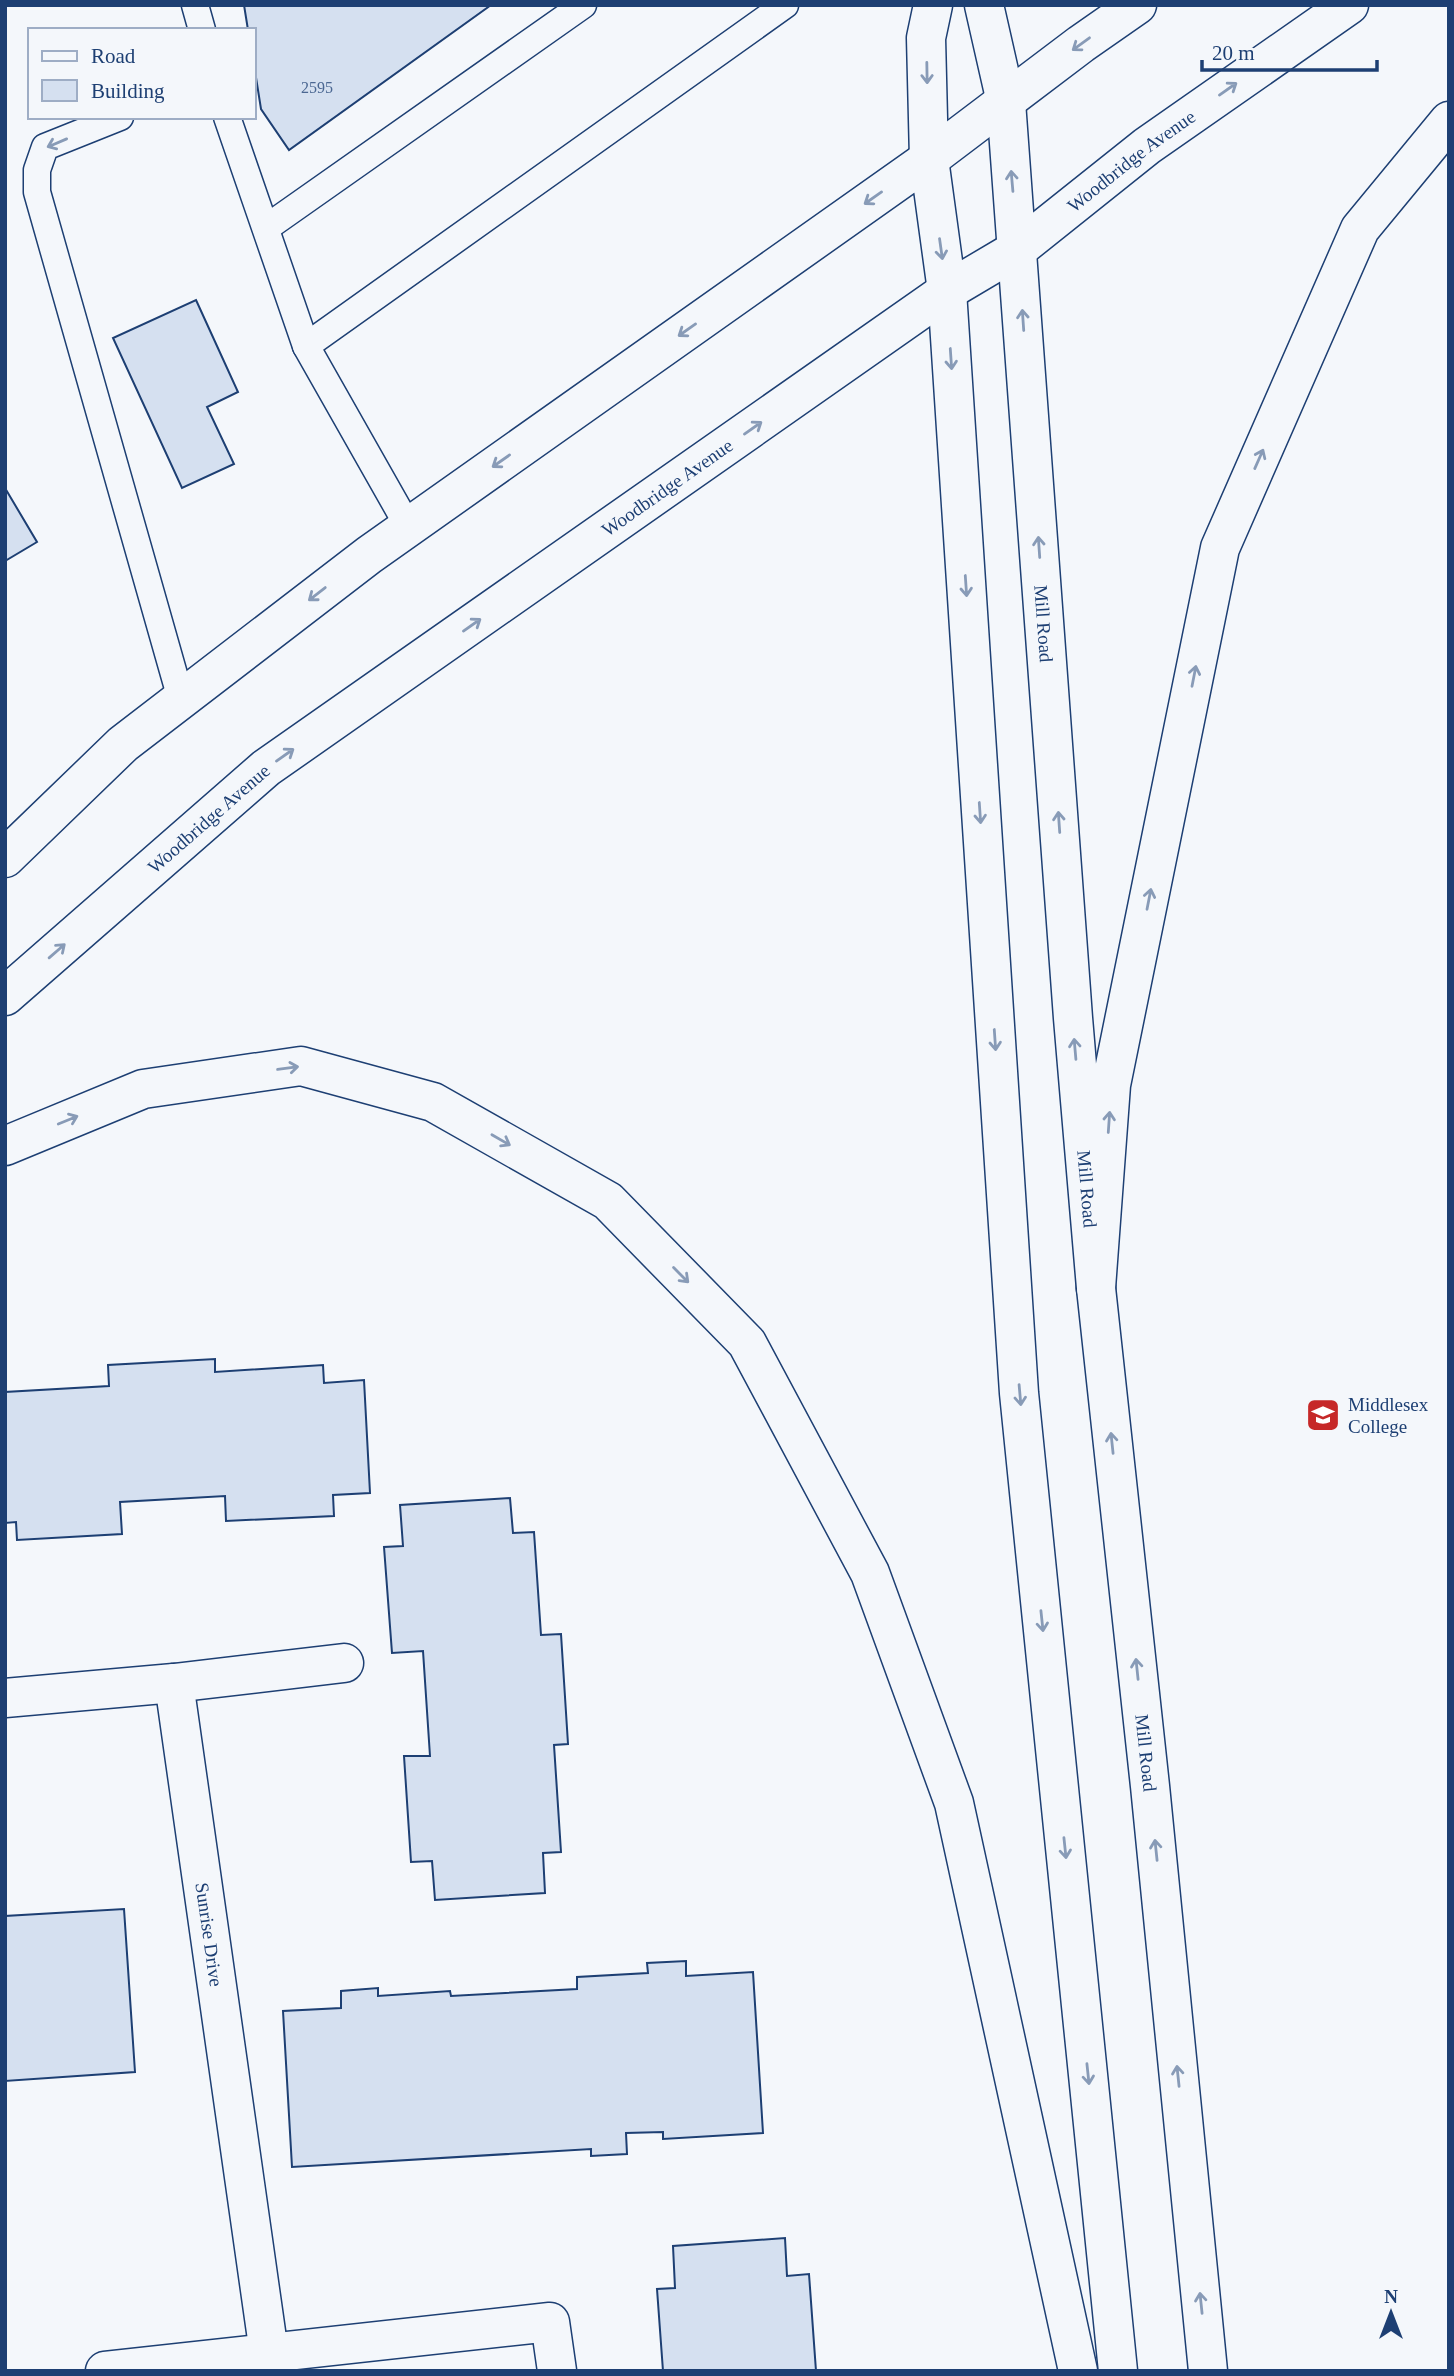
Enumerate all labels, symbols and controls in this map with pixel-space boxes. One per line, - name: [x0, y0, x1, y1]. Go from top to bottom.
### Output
- legend: [28, 28, 256, 119]
- scale bar: [1202, 28, 1377, 72]
- one-way arrow: [1073, 37, 1091, 52]
- text: 20 m: [1212, 41, 1255, 65]
- text: Road: [91, 44, 136, 68]
- one-way arrow: [920, 61, 933, 84]
- text: Building: [91, 79, 165, 103]
- house number: 2595: [301, 79, 333, 96]
- one-way arrow: [1218, 82, 1237, 96]
- street label: Woodbridge Avenue: [1063, 105, 1199, 216]
- one-way arrow: [46, 137, 68, 150]
- one-way arrow: [1005, 171, 1018, 193]
- one-way arrow: [864, 191, 883, 206]
- one-way arrow: [935, 238, 948, 260]
- one-way arrow: [1016, 309, 1029, 332]
- one-way arrow: [678, 323, 697, 337]
- one-way arrow: [945, 348, 958, 370]
- one-way arrow: [743, 421, 762, 435]
- street label: Woodbridge Avenue: [597, 434, 736, 540]
- one-way arrow: [1253, 449, 1266, 470]
- one-way arrow: [492, 454, 511, 468]
- one-way arrow: [1032, 536, 1045, 558]
- one-way arrow: [959, 575, 972, 598]
- street label: Mill Road: [1031, 584, 1057, 664]
- one-way arrow: [308, 587, 327, 602]
- one-way arrow: [462, 618, 481, 632]
- one-way arrow: [1188, 665, 1202, 688]
- one-way arrow: [275, 748, 294, 762]
- street label: Woodbridge Avenue: [143, 760, 274, 877]
- one-way arrow: [974, 802, 987, 824]
- one-way arrow: [1052, 812, 1065, 834]
- one-way arrow: [1143, 888, 1156, 911]
- one-way arrow: [47, 943, 65, 959]
- one-way arrow: [989, 1029, 1002, 1051]
- one-way arrow: [1068, 1039, 1081, 1061]
- one-way arrow: [276, 1061, 299, 1074]
- one-way arrow: [1102, 1111, 1115, 1134]
- one-way arrow: [57, 1112, 79, 1125]
- one-way arrow: [490, 1133, 510, 1147]
- street label: Mill Road: [1074, 1149, 1101, 1229]
- one-way arrow: [672, 1267, 689, 1284]
- one-way arrow: [1014, 1383, 1027, 1406]
- place label: Middlesex College: [1348, 1394, 1429, 1437]
- school or university icon: Middlesex College: [1304, 1396, 1342, 1434]
- one-way arrow: [1105, 1432, 1118, 1455]
- one-way arrow: [1036, 1610, 1049, 1632]
- one-way arrow: [1130, 1658, 1143, 1681]
- street label: Mill Road: [1132, 1713, 1161, 1793]
- one-way arrow: [1059, 1836, 1072, 1859]
- one-way arrow: [1149, 1839, 1162, 1862]
- street label: Sunrise Drive: [192, 1881, 227, 1988]
- one-way arrow: [1082, 2062, 1095, 2085]
- one-way arrow: [1172, 2066, 1185, 2088]
- north arrow: [1356, 2278, 1426, 2348]
- text: N: [1384, 2286, 1398, 2307]
- one-way arrow: [1194, 2292, 1207, 2315]

